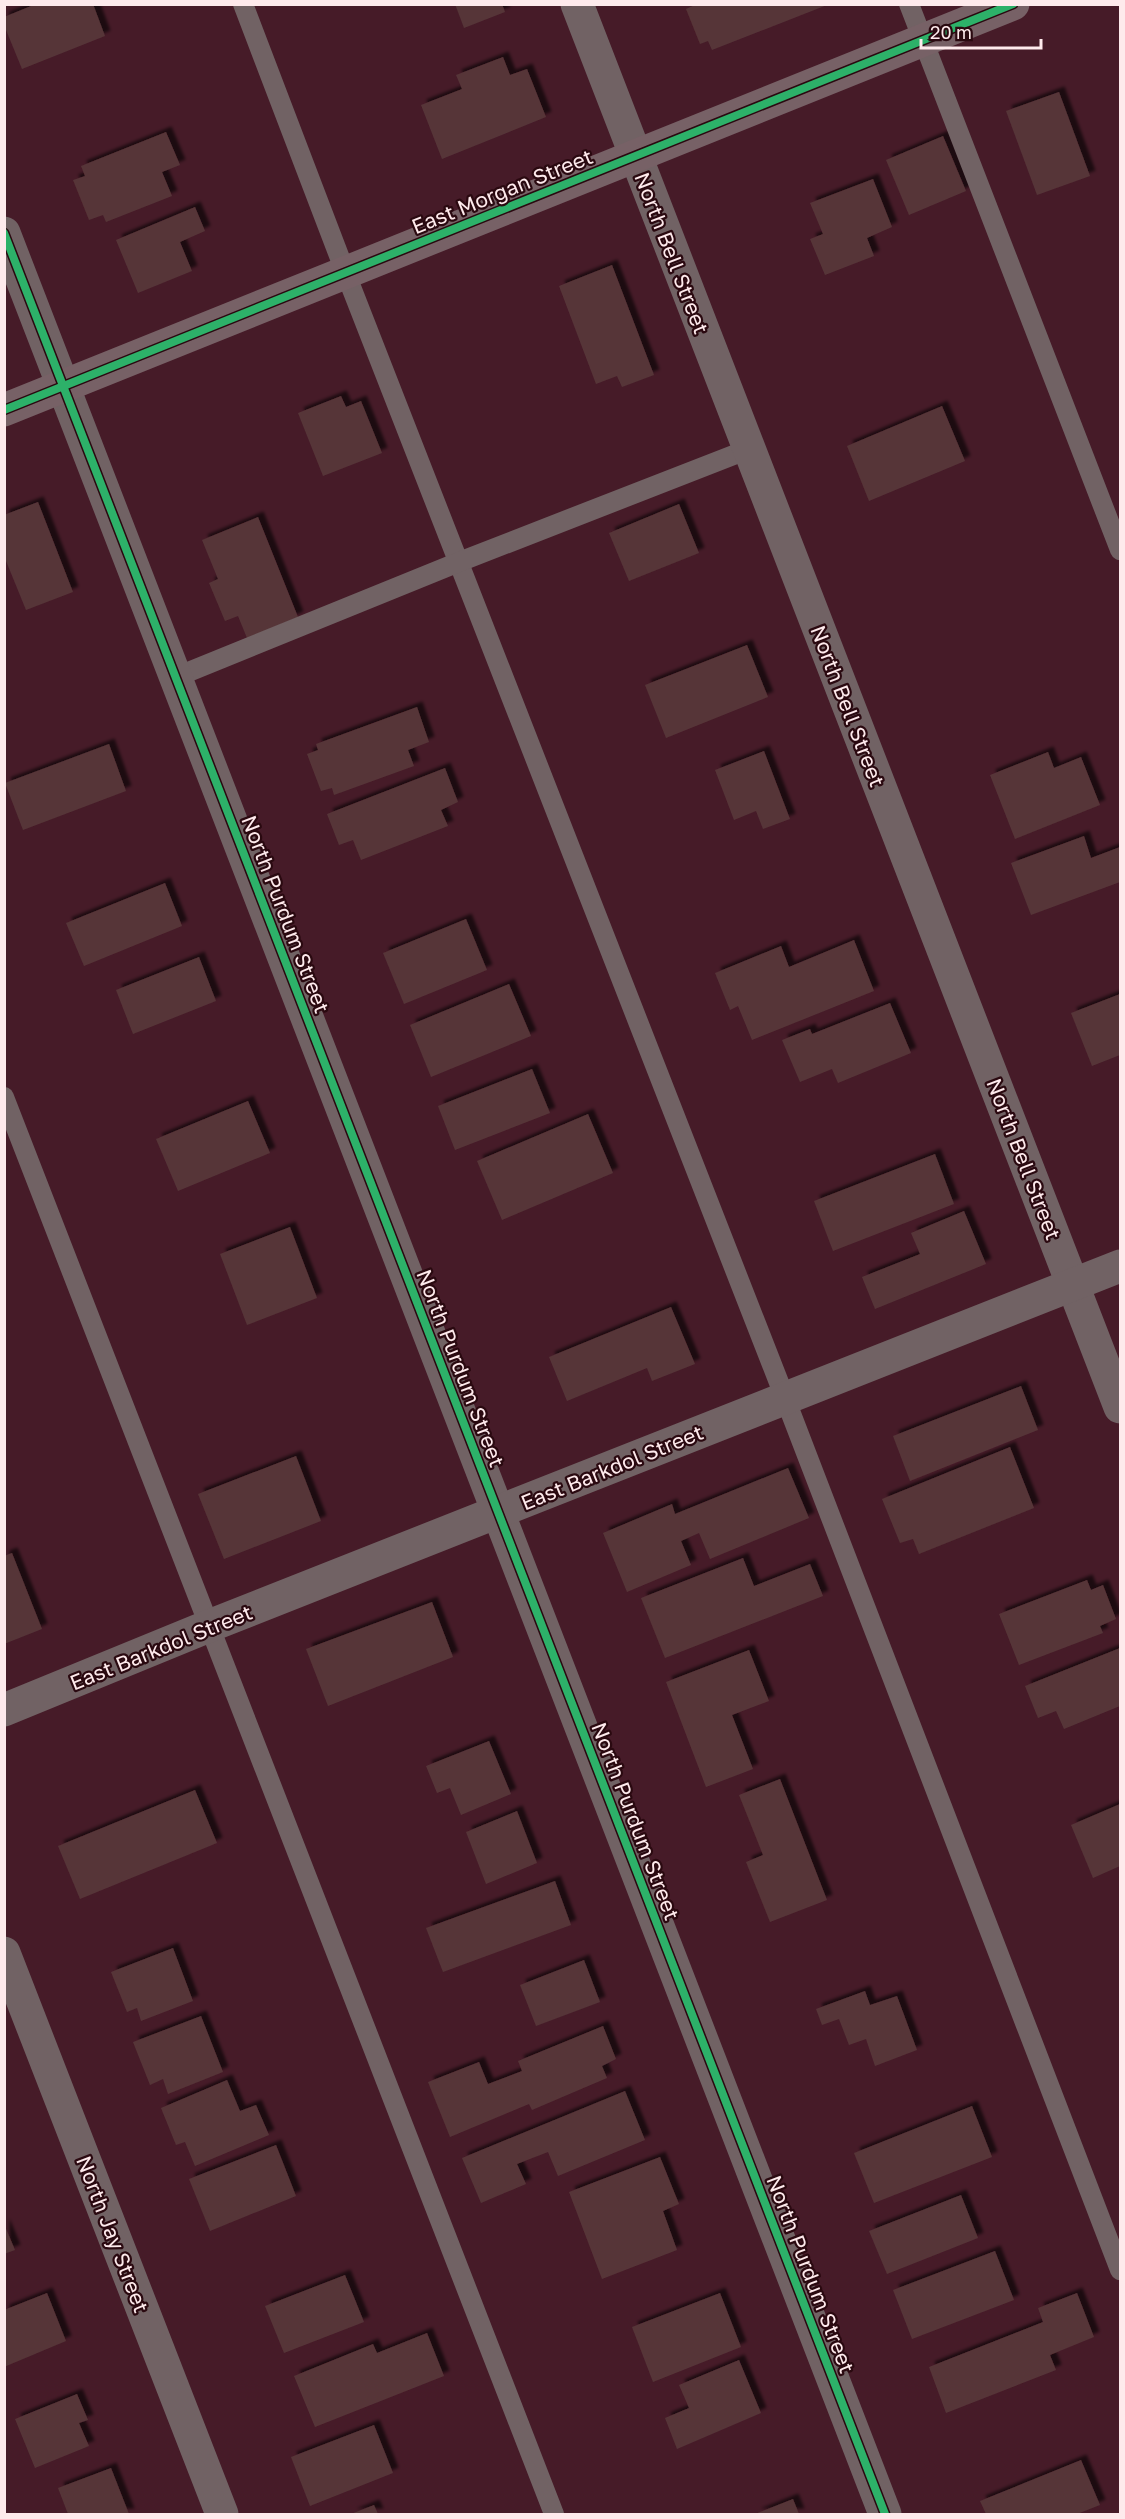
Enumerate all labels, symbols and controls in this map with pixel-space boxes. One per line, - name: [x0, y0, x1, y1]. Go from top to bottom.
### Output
- scale bar: [921, 12, 1041, 50]
- text: 20 m: [930, 21, 972, 43]
- street label: East Morgan Street: [408, 143, 596, 239]
- street label: North Bell Street: [629, 169, 715, 337]
- street label: North Bell Street: [805, 622, 891, 790]
- street label: North Purdum Street: [236, 811, 336, 1017]
- street label: North Bell Street: [981, 1075, 1067, 1243]
- street label: North Purdum Street: [411, 1265, 511, 1471]
- street label: East Barkdol Street: [517, 1419, 707, 1515]
- street label: East Barkdol Street: [66, 1599, 256, 1695]
- street label: North Purdum Street: [586, 1718, 686, 1924]
- street label: North Jay Street: [71, 2152, 155, 2316]
- street label: North Purdum Street: [761, 2171, 861, 2377]

